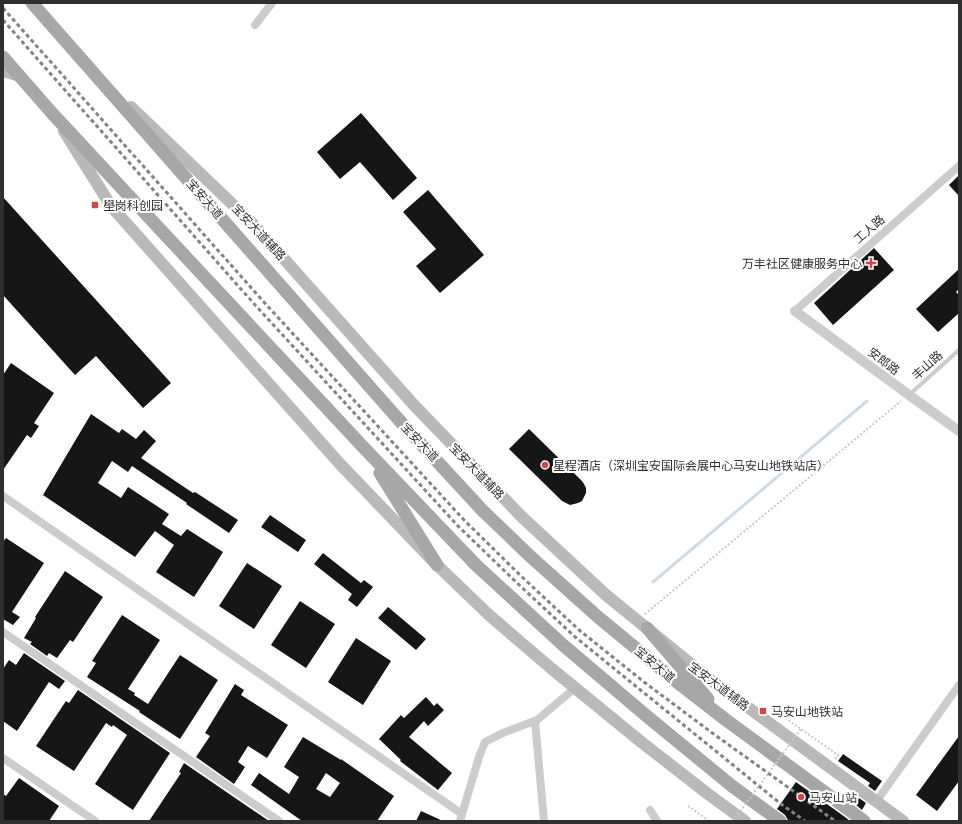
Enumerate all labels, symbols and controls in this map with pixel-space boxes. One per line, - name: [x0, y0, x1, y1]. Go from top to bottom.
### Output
- street label: 宝安大道: [184, 176, 226, 222]
- place label: 壆岗科创园: [103, 198, 163, 213]
- marker: 壆岗科创园: [90, 200, 100, 210]
- street label: 宝安大道辅路: [229, 201, 289, 263]
- street label: 工人路: [850, 212, 888, 246]
- place label: 万丰社区健康服务中心: [742, 256, 862, 271]
- marker: 万丰社区健康服务中心: [865, 257, 877, 269]
- street label: 安郎路: [865, 344, 903, 378]
- street label: 丰山路: [909, 347, 945, 383]
- street label: 宝安大道: [398, 419, 442, 465]
- street label: 宝安大道辅路: [447, 440, 507, 502]
- place label: 星程酒店（深圳宝安国际会展中心马安山地铁站店）: [553, 458, 829, 473]
- marker: 星程酒店（深圳宝安国际会展中心马安山地铁站店）: [540, 460, 550, 470]
- street label: 宝安大道: [632, 643, 678, 685]
- street label: 宝安大道辅路: [686, 658, 752, 714]
- place label: 马安山地铁站: [771, 704, 843, 719]
- marker: 马安山地铁站: [758, 706, 768, 716]
- place label: 马安山站: [809, 790, 857, 805]
- marker: 马安山站: [796, 792, 806, 802]

